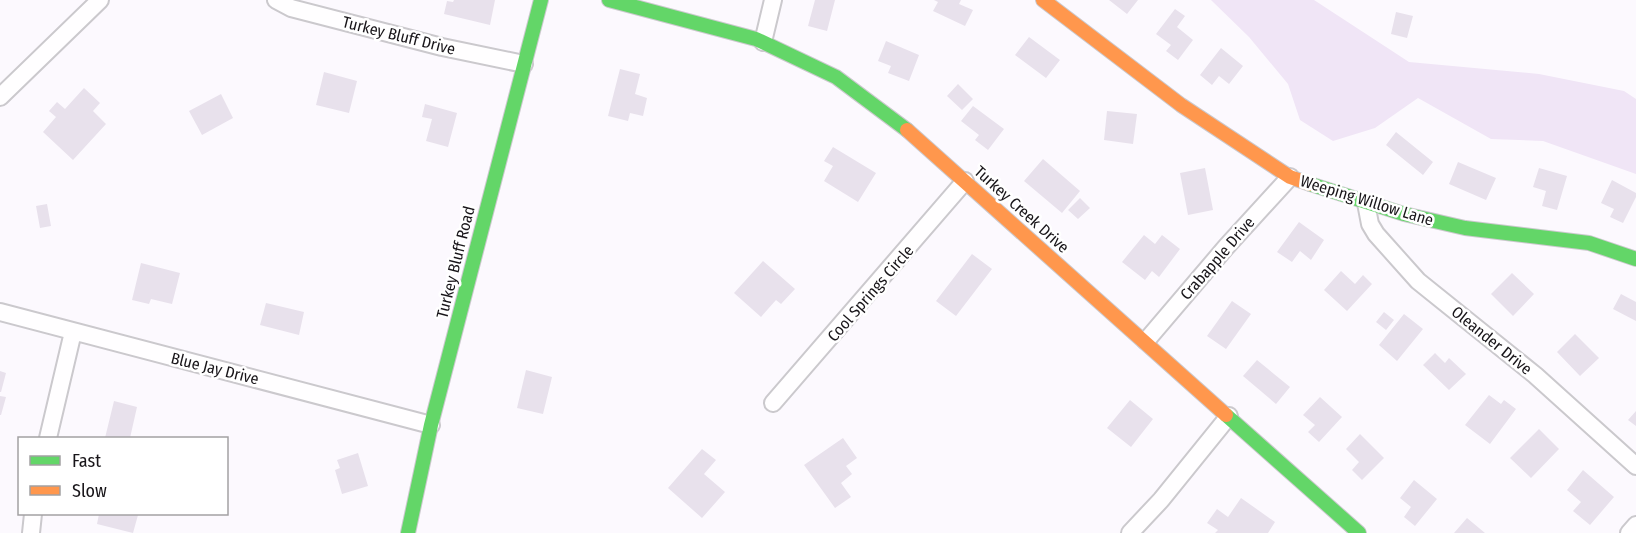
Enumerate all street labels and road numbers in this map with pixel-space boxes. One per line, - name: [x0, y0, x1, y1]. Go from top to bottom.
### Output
- street label: Turkey Bluff Drive: [341, 12, 457, 59]
- street label: Turkey Creek Drive: [970, 162, 1073, 257]
- street label: Weeping Willow Lane: [1298, 171, 1436, 230]
- street label: Turkey Bluff Road: [432, 204, 479, 320]
- street label: Crabapple Drive: [1176, 213, 1259, 304]
- street label: Cool Springs Circle: [823, 241, 917, 345]
- street label: Oleander Drive: [1448, 302, 1536, 379]
- street label: Blue Jay Drive: [169, 348, 261, 389]

